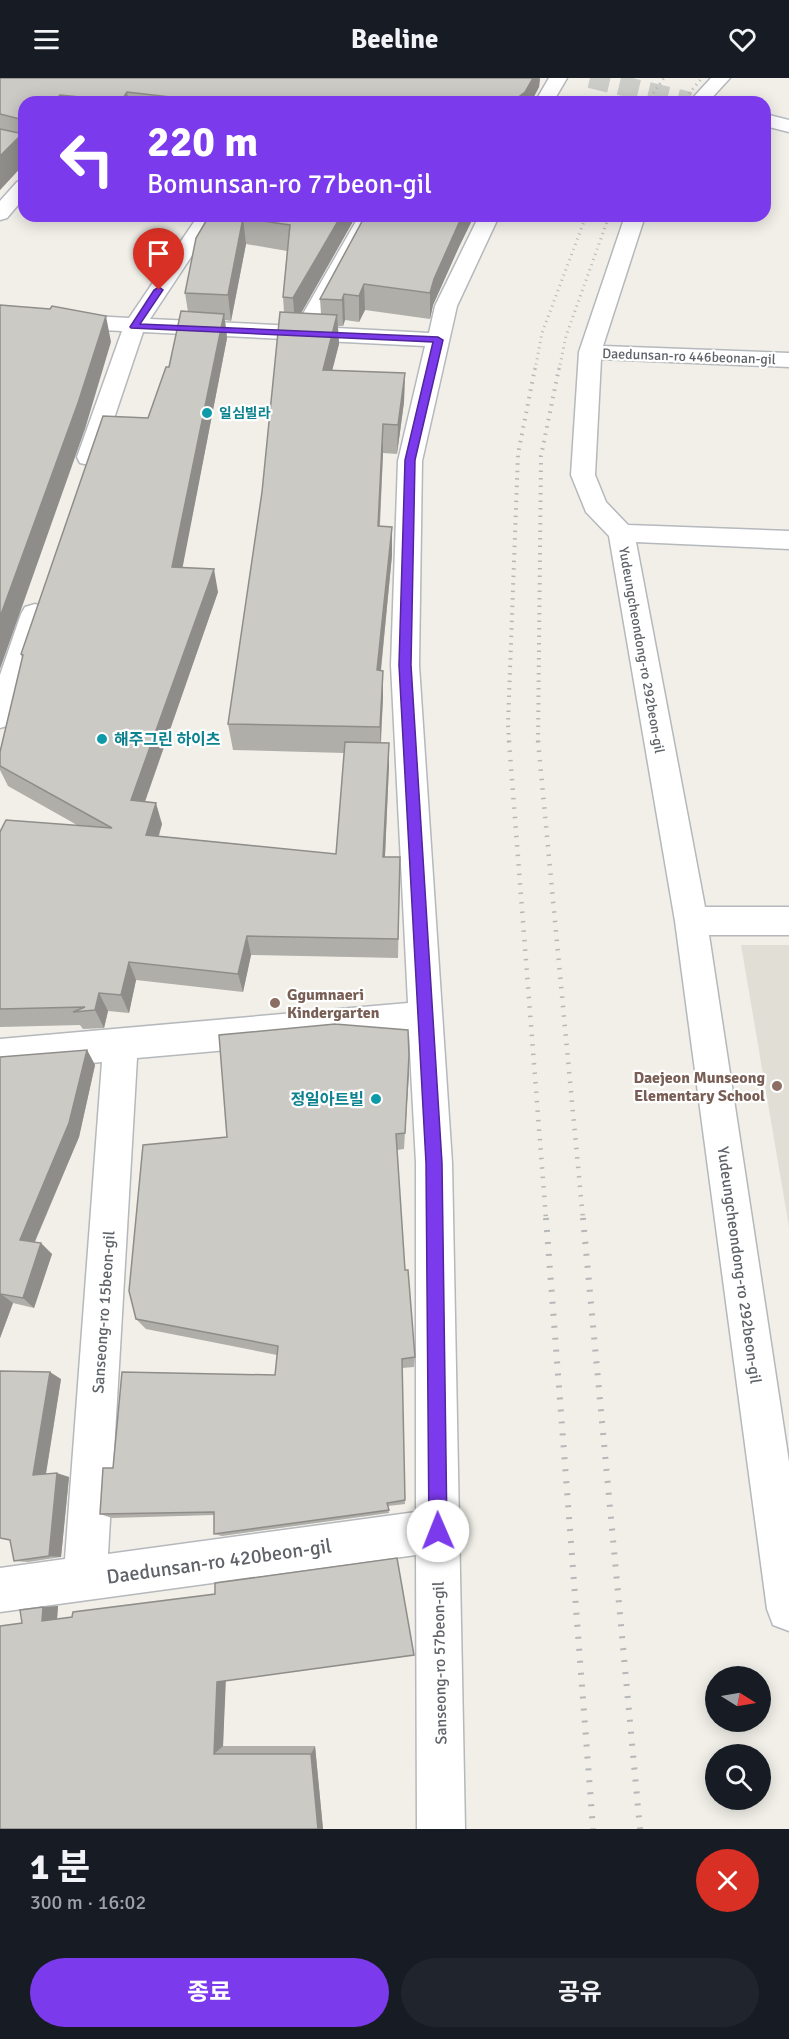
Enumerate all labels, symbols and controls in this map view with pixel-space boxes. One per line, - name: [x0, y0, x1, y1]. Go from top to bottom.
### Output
- icon: menu: [30, 23, 63, 56]
- text: Beeline: [351, 23, 438, 56]
- icon: heart: [726, 23, 759, 56]
- text: 220 m: [147, 117, 258, 168]
- icon: left: [48, 120, 126, 198]
- text: Bomunsan-ro 77beon-gil: [147, 168, 432, 201]
- pin: [133, 228, 184, 290]
- icon: arrive: [142, 237, 175, 270]
- street label: Daedunsan-ro 446beonan-gil: [602, 345, 776, 368]
- place label: 일심빌라: [219, 405, 271, 422]
- marker: 일심빌라: [200, 406, 214, 420]
- street label: Yudeungcheondong-ro 292beon-gil: [615, 545, 668, 755]
- place label: 해주그린 하이츠: [114, 730, 221, 750]
- marker: 해주그린 하이츠: [95, 732, 109, 746]
- place label: Ggumnaeri Kindergarten: [287, 985, 380, 1023]
- marker: Ggumnaeri Kindergarten: [268, 996, 282, 1010]
- place label: Daejeon Munseong Elementary School: [633, 1068, 765, 1106]
- marker: Daejeon Munseong Elementary School: [770, 1079, 784, 1093]
- place label: 정일아트빌: [290, 1090, 364, 1110]
- marker: 정일아트빌: [369, 1092, 383, 1106]
- street label: Yudeungcheondong-ro 292beon-gil: [712, 1145, 766, 1385]
- street label: Sanseong-ro 15beon-gil: [88, 1230, 120, 1394]
- position arrow: [406, 1499, 470, 1563]
- street label: Daedunsan-ro 420beon-gil: [105, 1533, 333, 1590]
- street label: Sanseong-ro 57beon-gil: [429, 1581, 451, 1745]
- north arrow: [705, 1666, 771, 1732]
- map controls: [705, 1666, 771, 1810]
- button: search: [705, 1744, 771, 1810]
- text: 1 분: [30, 1845, 90, 1890]
- button: close: [696, 1849, 759, 1912]
- text: 300 m · 16:02: [30, 1890, 146, 1915]
- button: 종료: [30, 1958, 389, 2027]
- button: 공유: [401, 1958, 759, 2027]

